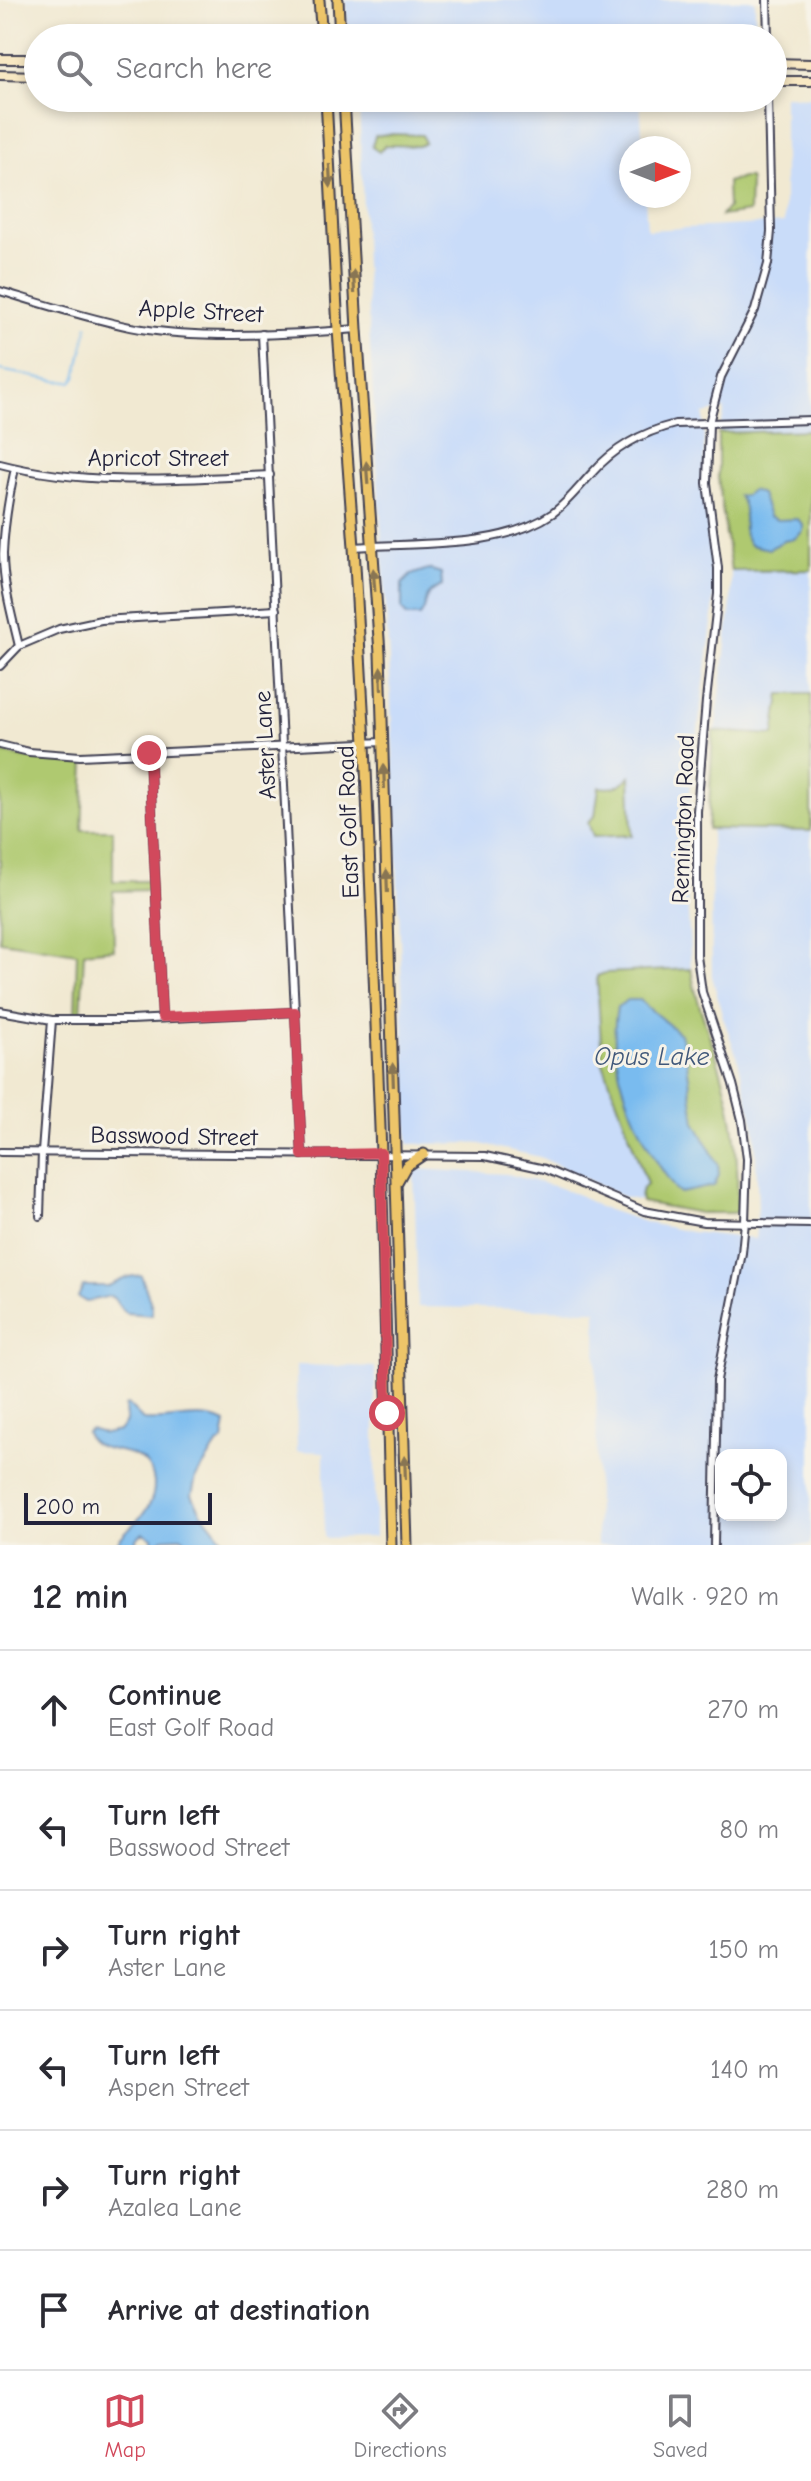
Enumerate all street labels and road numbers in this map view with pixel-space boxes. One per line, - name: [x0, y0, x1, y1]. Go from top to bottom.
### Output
- street label: Apple Street: [138, 294, 265, 328]
- street label: Apricot Street: [88, 444, 229, 472]
- street label: Aster Lane: [248, 690, 282, 800]
- street label: Remington Road: [666, 734, 700, 904]
- street label: East Golf Road: [331, 745, 365, 899]
- street label: Basswood Street: [90, 1121, 259, 1151]

